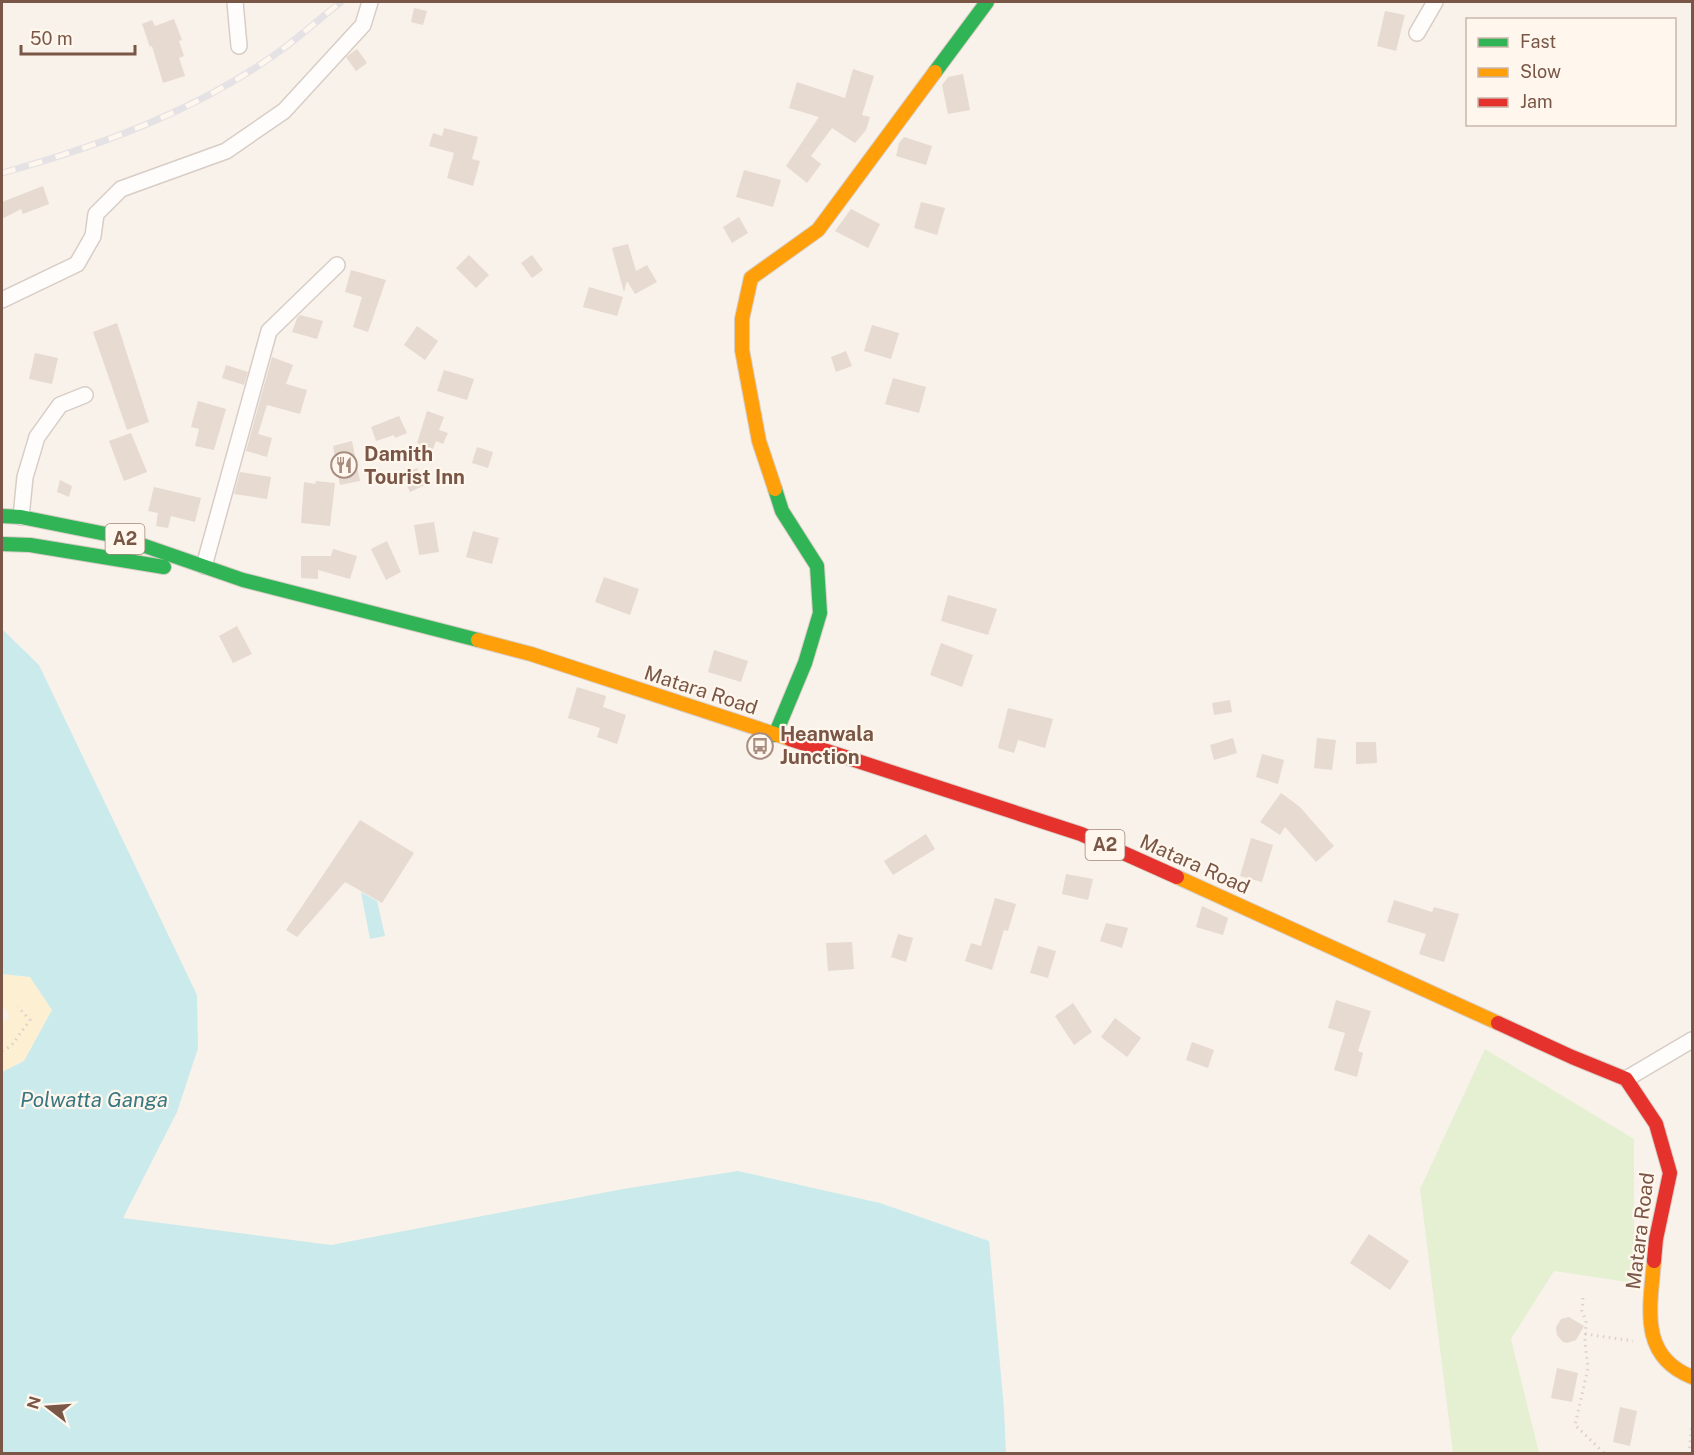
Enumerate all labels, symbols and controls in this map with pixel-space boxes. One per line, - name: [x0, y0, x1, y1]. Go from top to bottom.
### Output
- scale bar: [21, 18, 135, 56]
- legend: [1466, 18, 1676, 126]
- text: 50 m: [30, 28, 73, 49]
- text: Fast: [1520, 31, 1556, 52]
- text: Slow: [1520, 61, 1561, 82]
- text: Jam: [1520, 91, 1553, 112]
- place label: Damith Tourist Inn: [364, 442, 465, 489]
- restaurant icon: Damith Tourist Inn: [329, 450, 359, 480]
- road number: A2: [106, 524, 144, 554]
- street label: Matara Road: [641, 660, 761, 720]
- place label: Heanwala Junction: [780, 722, 874, 769]
- bus stop icon: Heanwala Junction: [745, 731, 775, 761]
- street label: Matara Road: [1136, 829, 1254, 899]
- road number: A2: [1086, 830, 1124, 860]
- water label: Polwatta Ganga: [20, 1087, 168, 1112]
- street label: Matara Road: [1621, 1171, 1659, 1291]
- north arrow: [18, 1377, 78, 1437]
- text: N: [23, 1394, 45, 1412]

